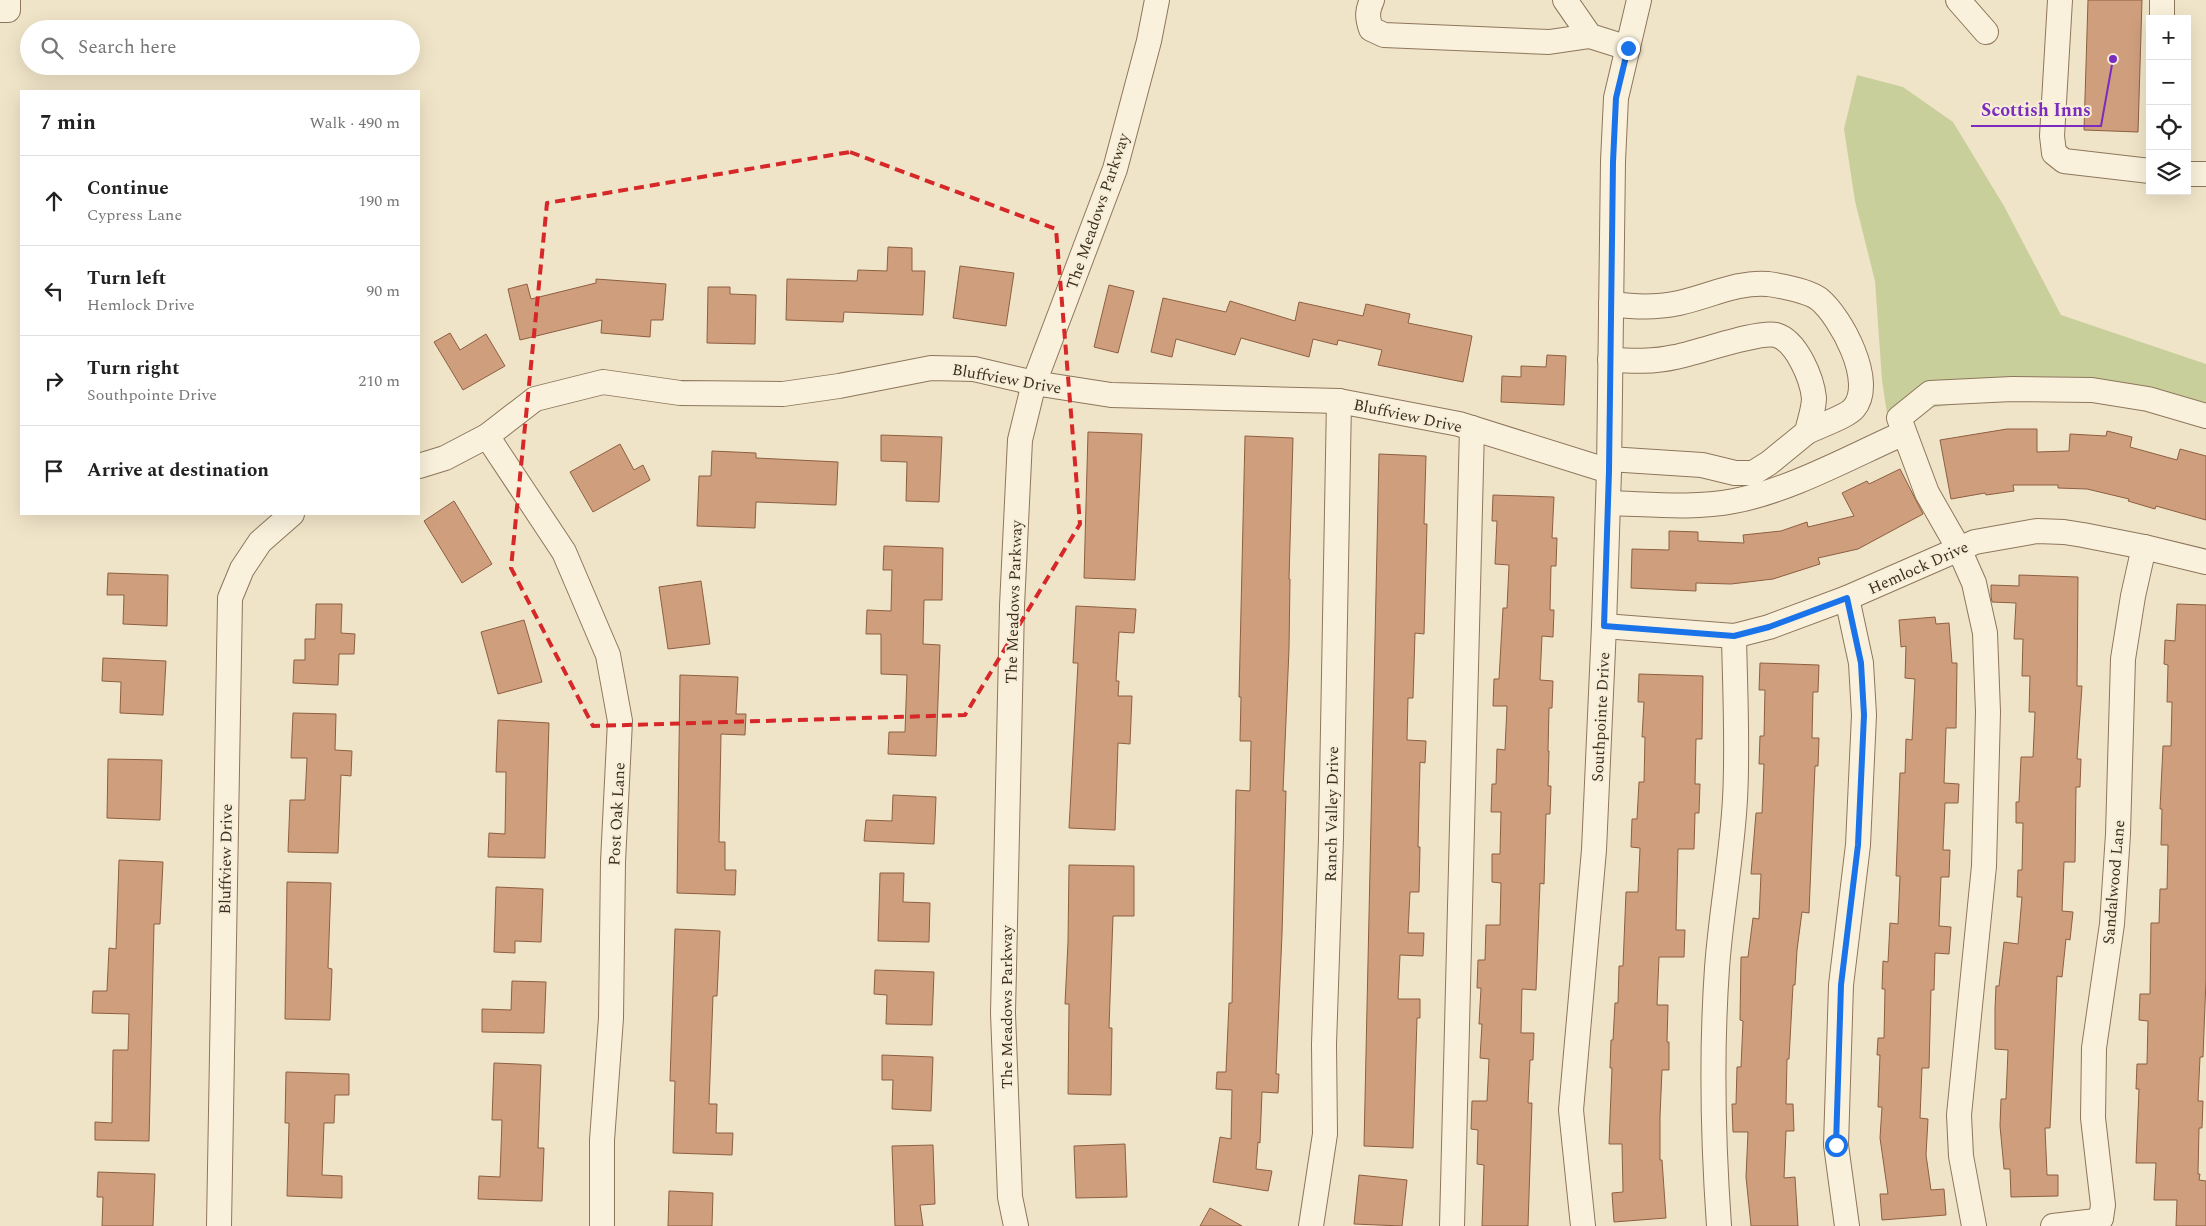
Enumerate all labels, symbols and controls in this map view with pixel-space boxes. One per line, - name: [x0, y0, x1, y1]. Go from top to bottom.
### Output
- map controls: [2146, 15, 2191, 195]
- button: +: [2146, 15, 2191, 60]
- search box: [20, 20, 420, 75]
- text: Search here: [78, 33, 177, 62]
- icon: search: [38, 34, 66, 62]
- route end: [1617, 37, 1640, 60]
- button: −: [2146, 60, 2191, 105]
- callout: Scottish Inns: [1971, 93, 2101, 126]
- text: Scottish Inns: [1981, 97, 2091, 124]
- button: locate: [2146, 105, 2191, 150]
- text: 7 min: [40, 107, 96, 139]
- text: Walk · 490 m: [309, 111, 400, 135]
- street label: The Meadows Parkway: [1060, 129, 1136, 293]
- button: layers: [2146, 150, 2191, 195]
- text: Continue: [87, 174, 169, 203]
- icon: ahead: [40, 187, 68, 215]
- text: 190 m: [358, 189, 400, 213]
- text: Cypress Lane: [87, 203, 182, 227]
- text: Turn left: [87, 264, 166, 293]
- icon: left: [40, 277, 68, 305]
- text: 90 m: [366, 279, 400, 303]
- text: Hemlock Drive: [87, 293, 195, 317]
- text: Turn right: [87, 354, 180, 383]
- street label: Bluffview Drive: [950, 358, 1063, 400]
- icon: right: [40, 367, 68, 395]
- text: 210 m: [358, 369, 400, 393]
- text: Southpointe Drive: [87, 383, 217, 407]
- street label: Bluffview Drive: [1351, 393, 1464, 439]
- text: Arrive at destination: [87, 456, 269, 485]
- icon: arrive: [40, 457, 68, 485]
- street label: The Meadows Parkway: [999, 518, 1029, 684]
- street label: Hemlock Drive: [1864, 535, 1972, 601]
- street label: Southpointe Drive: [1586, 651, 1616, 783]
- street label: Ranch Valley Drive: [1319, 746, 1345, 882]
- street label: Post Oak Lane: [602, 762, 632, 866]
- street label: Bluffview Drive: [213, 803, 239, 915]
- street label: Sandalwood Lane: [2097, 819, 2131, 945]
- street label: The Meadows Parkway: [995, 924, 1019, 1089]
- route start: [1825, 1134, 1848, 1157]

